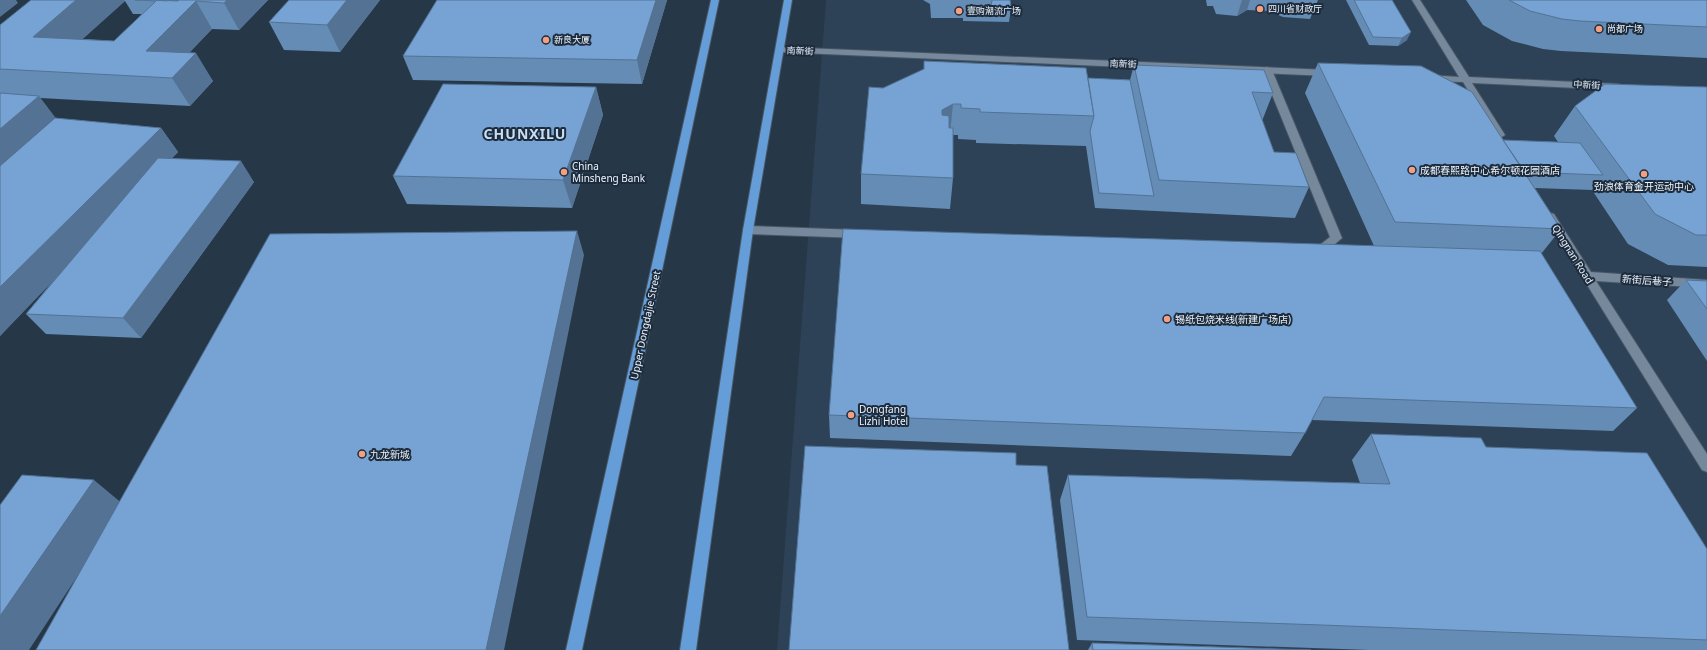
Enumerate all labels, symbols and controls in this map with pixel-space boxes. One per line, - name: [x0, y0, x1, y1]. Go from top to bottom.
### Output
- place label: 四川省财政厅: [1268, 2, 1322, 15]
- place label: 壹购潮流广场: [967, 4, 1021, 17]
- marker: 四川省财政厅: [1255, 4, 1265, 14]
- marker: 壹购潮流广场: [954, 6, 964, 16]
- place label: 尚都广场: [1607, 22, 1643, 35]
- marker: 尚都广场: [1594, 24, 1604, 34]
- place label: 新良大厦: [554, 33, 590, 46]
- marker: 新良大厦: [541, 35, 551, 45]
- street label: 南新街: [786, 44, 814, 57]
- street label: 南新街: [1109, 57, 1137, 70]
- street label: 中新街: [1573, 77, 1601, 92]
- district label: CHUNXILU: [484, 124, 566, 143]
- place label: China Minsheng Bank: [572, 159, 646, 185]
- place label: 成都春熙路中心希尔顿花园酒店: [1420, 163, 1560, 177]
- marker: 成都春熙路中心希尔顿花园酒店: [1407, 165, 1417, 175]
- marker: China Minsheng Bank: [559, 167, 569, 177]
- marker: 劲浪体育金开运动中心: [1639, 169, 1649, 179]
- place label: 劲浪体育金开运动中心: [1594, 179, 1694, 193]
- street label: Qingnan Road: [1549, 222, 1597, 286]
- street label: Upper Dongdajie Street: [627, 269, 663, 381]
- street label: 新街后巷子: [1622, 271, 1672, 289]
- place label: 锡纸包烧米线(新建广场店): [1175, 312, 1291, 326]
- marker: 锡纸包烧米线(新建广场店): [1162, 314, 1172, 324]
- place label: Dongfang Lizhi Hotel: [859, 402, 908, 428]
- marker: Dongfang Lizhi Hotel: [846, 410, 856, 420]
- place label: 九龙新城: [370, 447, 410, 461]
- marker: 九龙新城: [357, 449, 367, 459]

